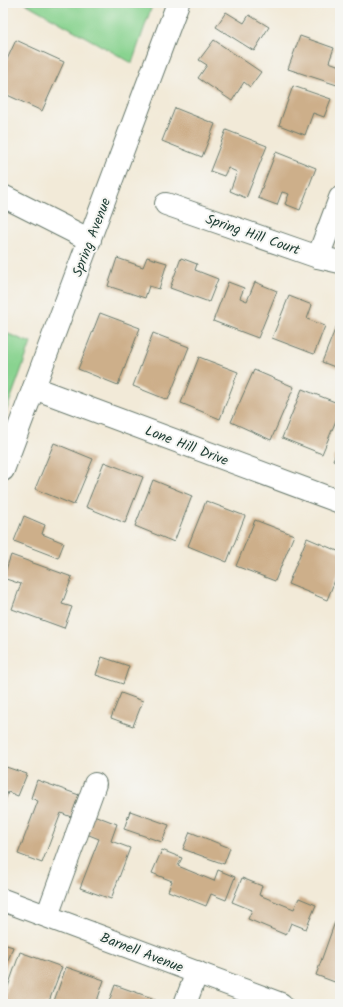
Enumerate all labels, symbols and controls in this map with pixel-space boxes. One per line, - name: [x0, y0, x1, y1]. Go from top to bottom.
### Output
- street label: Spring Avenue: [67, 194, 117, 280]
- street label: Spring Hill Court: [203, 209, 303, 262]
- street label: Lone Hill Drive: [142, 420, 232, 472]
- street label: Barnell Avenue: [97, 927, 187, 979]

